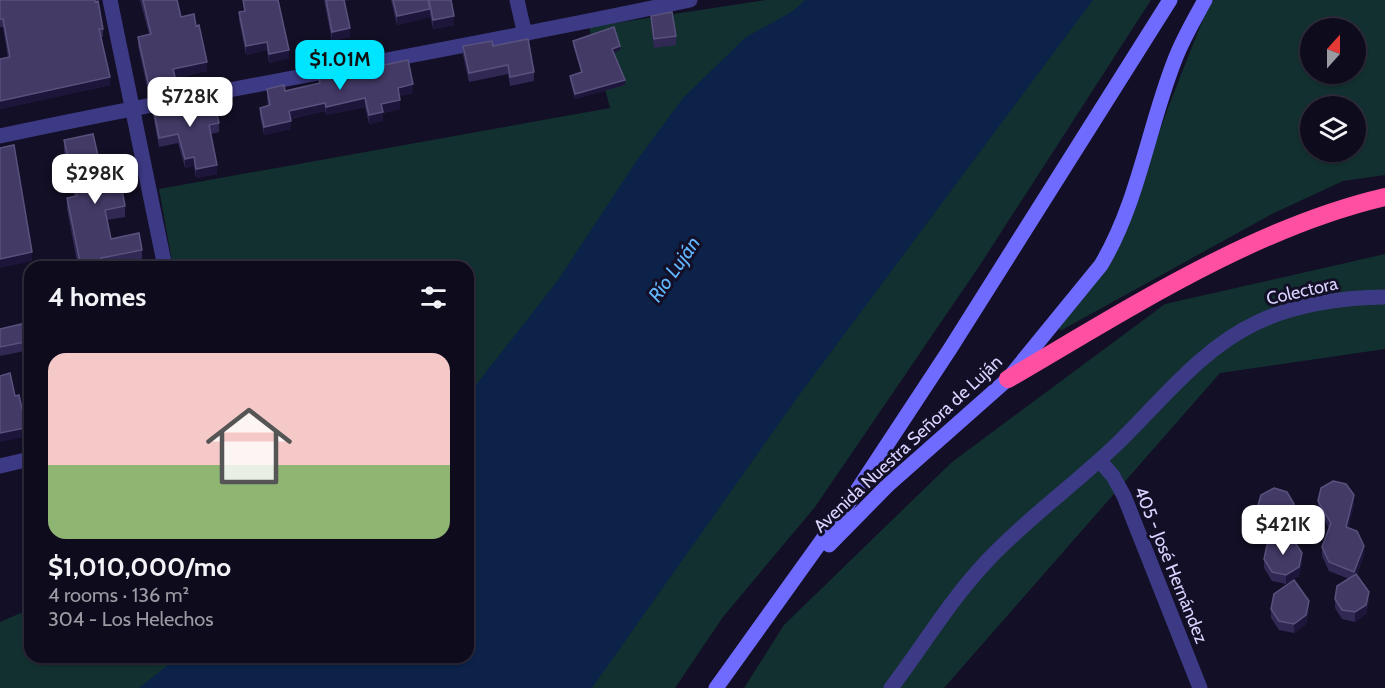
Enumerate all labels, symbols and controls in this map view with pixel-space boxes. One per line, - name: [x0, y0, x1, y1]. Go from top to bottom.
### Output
- north arrow: [1300, 18, 1366, 84]
- map controls: [1300, 18, 1366, 162]
- pin: $1.01M: [291, 40, 389, 91]
- text: $1.01M: [309, 47, 371, 71]
- pin: $728K: [148, 77, 232, 128]
- text: $728K: [162, 84, 219, 108]
- button: layers: [1300, 96, 1366, 162]
- pin: $298K: [53, 154, 137, 205]
- text: $298K: [66, 161, 124, 185]
- water label: Río Luján: [643, 232, 705, 306]
- street label: Colectora: [1264, 272, 1340, 310]
- text: 4 homes: [48, 281, 146, 313]
- icon: filters: [417, 281, 450, 314]
- street label: Avenida Nuestra Señora de Luján: [809, 351, 1007, 537]
- icon: home: [195, 392, 303, 500]
- street label: 405 - José Hernández: [1129, 483, 1213, 647]
- pin: $421K: [1241, 505, 1325, 556]
- text: $421K: [1256, 512, 1310, 536]
- text: $1,010,000/mo: [48, 551, 231, 583]
- text: 4 rooms · 136 m²: [48, 583, 189, 607]
- text: 304 - Los Helechos: [48, 607, 214, 631]

